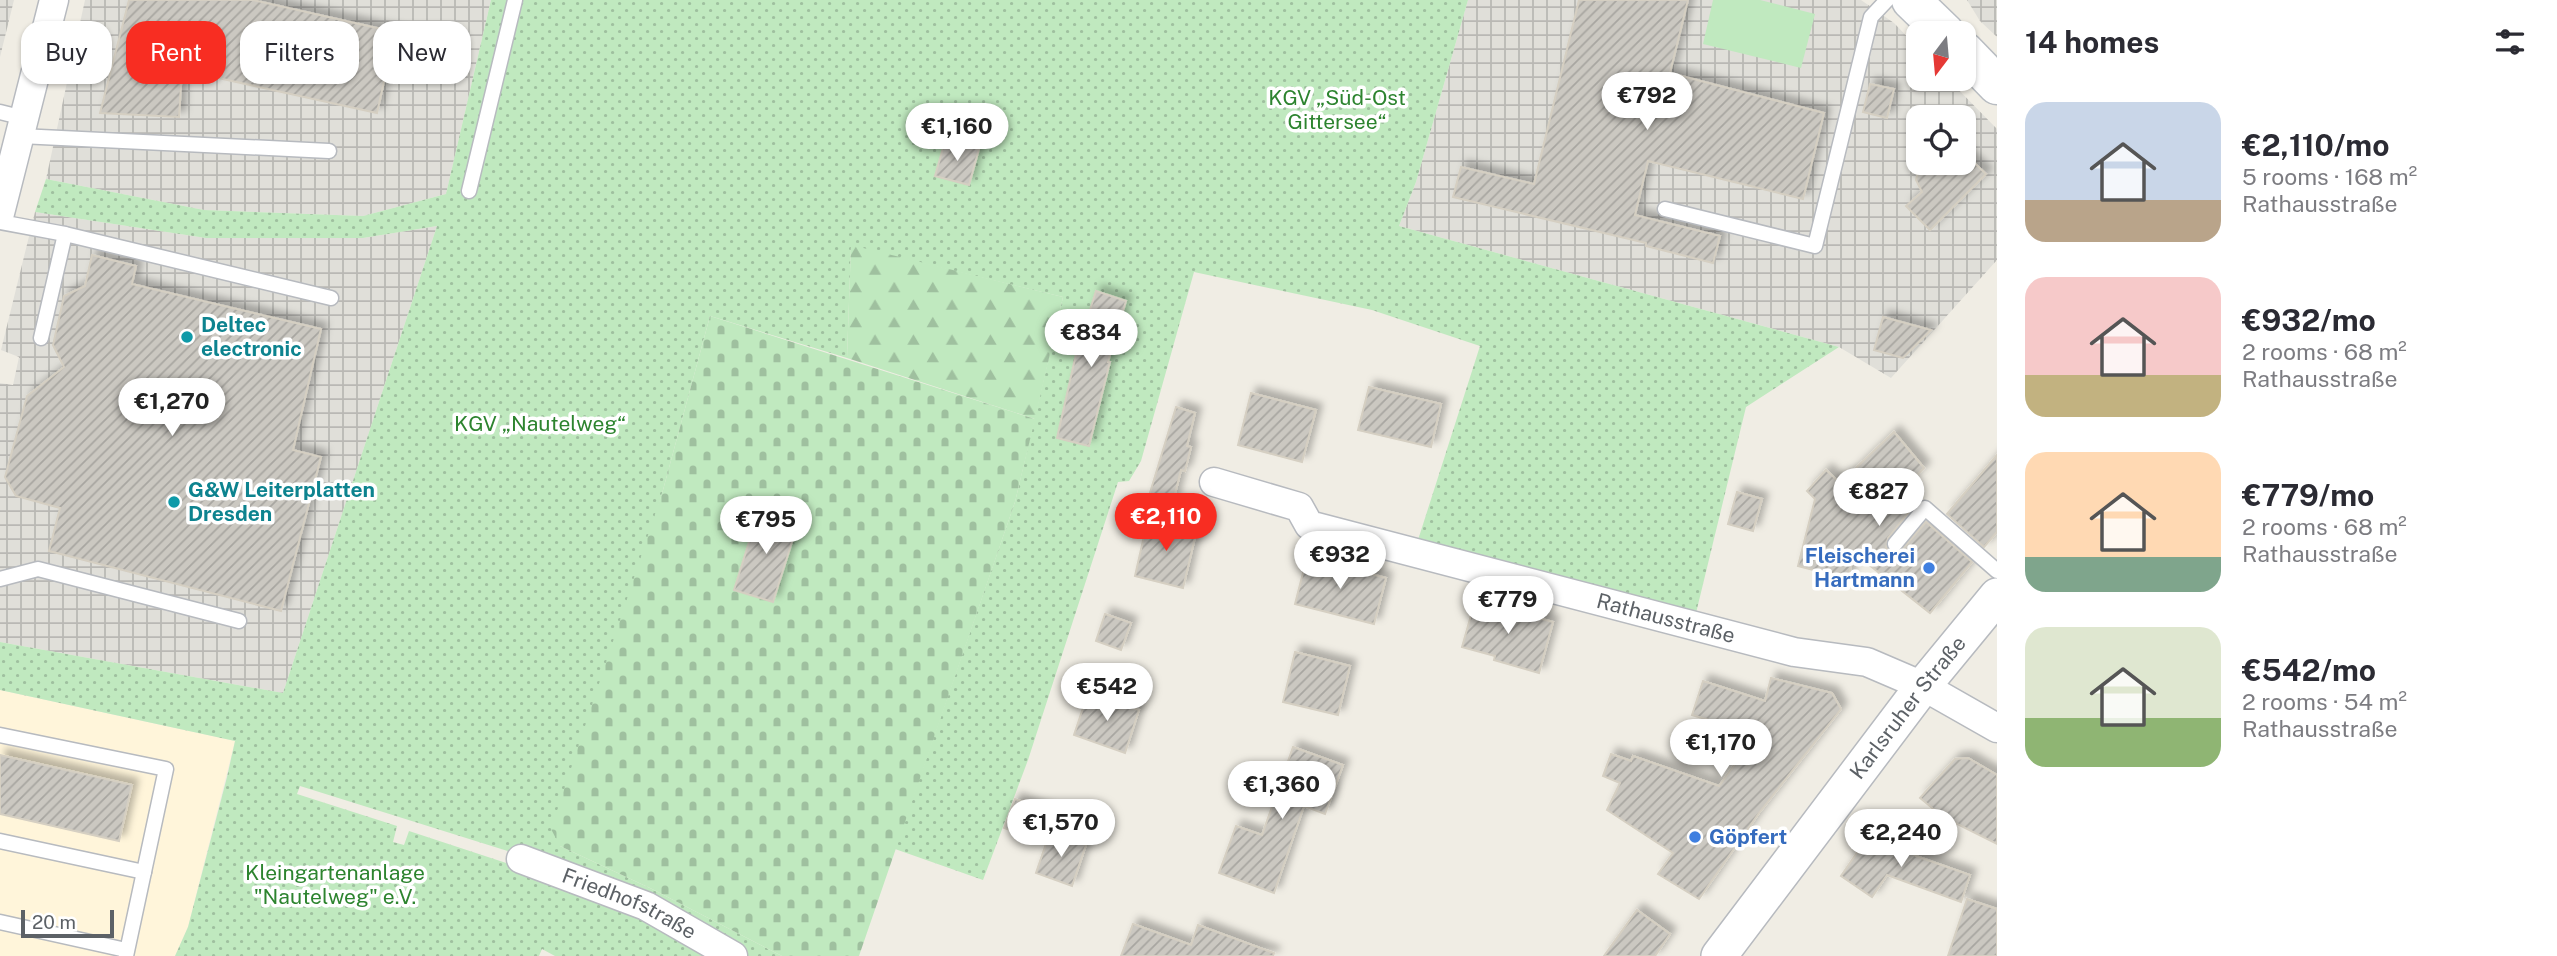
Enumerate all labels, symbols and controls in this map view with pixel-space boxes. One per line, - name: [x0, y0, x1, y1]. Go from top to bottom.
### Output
- chip: Buy: [21, 21, 112, 84]
- chip: Rent: [126, 21, 226, 84]
- chip: Filters: [240, 21, 359, 84]
- chip: New: [373, 21, 471, 84]
- north arrow: [1906, 21, 1976, 91]
- map controls: [1906, 21, 1976, 175]
- icon: filters: [2491, 23, 2529, 61]
- text: 14 homes: [2025, 24, 2159, 60]
- pin: €792: [1606, 72, 1688, 132]
- text: €792: [1618, 81, 1676, 108]
- park label: KGV „Süd-Ost Gittersee“: [1268, 85, 1406, 134]
- pin: €1,160: [900, 104, 1014, 163]
- button: locate: [1906, 105, 1976, 175]
- text: €1,160: [922, 112, 993, 139]
- text: €2,110/mo: [2242, 127, 2389, 163]
- icon: home: [2081, 130, 2165, 214]
- text: 5 rooms · 168 m²: [2242, 163, 2417, 190]
- text: Rathausstraße: [2242, 190, 2398, 217]
- text: €932/mo: [2242, 302, 2376, 338]
- icon: home: [2081, 305, 2165, 389]
- pin: €834: [1050, 310, 1132, 369]
- place label: Deltec electronic: [201, 312, 302, 361]
- text: €834: [1061, 318, 1121, 345]
- marker: Deltec electronic: [179, 329, 195, 345]
- text: 2 rooms · 68 m²: [2242, 338, 2407, 365]
- text: Rathausstraße: [2242, 365, 2398, 392]
- pin: €1,270: [115, 378, 229, 438]
- text: €1,270: [134, 387, 210, 414]
- park label: KGV „Nautelweg“: [454, 411, 626, 436]
- pin: €827: [1838, 468, 1920, 528]
- place label: G&W Leiterplatten Dresden: [188, 477, 375, 526]
- text: €827: [1849, 477, 1909, 504]
- text: €779/mo: [2242, 477, 2374, 513]
- icon: home: [2081, 480, 2165, 564]
- marker: G&W Leiterplatten Dresden: [166, 494, 182, 510]
- pin: €2,110: [1109, 494, 1223, 553]
- pin: €795: [725, 496, 807, 556]
- text: €2,110: [1131, 502, 1201, 529]
- text: €795: [736, 505, 796, 532]
- text: 2 rooms · 68 m²: [2242, 513, 2407, 540]
- pin: €932: [1299, 532, 1381, 591]
- text: €932: [1310, 540, 1370, 567]
- text: Rathausstraße: [2242, 540, 2398, 567]
- place label: Fleischerei Hartmann: [1805, 543, 1915, 592]
- marker: Fleischerei Hartmann: [1921, 560, 1937, 576]
- pin: €779: [1467, 576, 1549, 636]
- text: €779: [1479, 585, 1537, 612]
- street label: Rathausstraße: [1594, 588, 1738, 648]
- street label: Karlsruher Straße: [1844, 631, 1971, 784]
- text: €542/mo: [2242, 652, 2376, 688]
- icon: home: [2081, 655, 2165, 739]
- pin: €542: [1066, 664, 1148, 723]
- text: €542: [1077, 672, 1137, 699]
- text: 2 rooms · 54 m²: [2242, 688, 2407, 715]
- text: Rathausstraße: [2242, 715, 2398, 742]
- pin: €1,170: [1664, 720, 1778, 779]
- text: €1,170: [1686, 728, 1756, 755]
- pin: €1,360: [1225, 762, 1339, 821]
- text: €1,360: [1244, 770, 1320, 797]
- pin: €1,570: [1004, 800, 1118, 859]
- text: €1,570: [1023, 808, 1099, 835]
- pin: €2,240: [1844, 810, 1958, 869]
- text: €2,240: [1861, 818, 1941, 845]
- place label: Göpfert: [1709, 824, 1787, 849]
- marker: Göpfert: [1687, 829, 1703, 845]
- park label: Kleingartenanlage "Nautelweg" e.V.: [245, 860, 425, 909]
- street label: Friedhofstraße: [559, 863, 701, 944]
- scale bar: [21, 907, 114, 939]
- text: 20 m: [32, 911, 76, 933]

